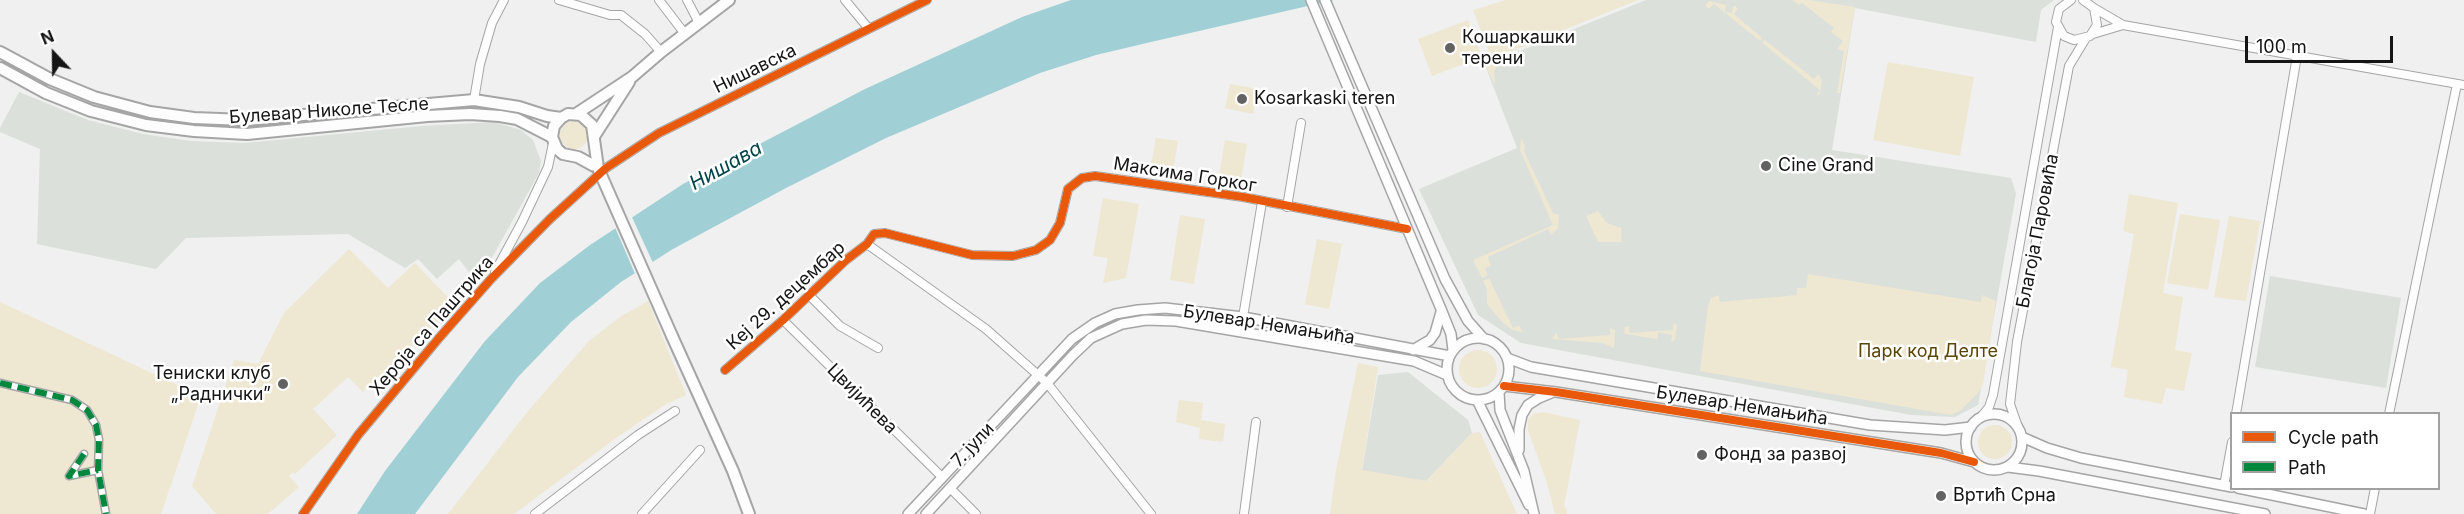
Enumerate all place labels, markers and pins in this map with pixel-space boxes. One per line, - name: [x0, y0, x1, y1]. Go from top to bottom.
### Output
- place label: Кошаркашки терени: [1462, 27, 1575, 70]
- marker: Кошаркашки терени: [1443, 41, 1457, 55]
- place label: Kosarkaski teren: [1254, 88, 1395, 110]
- marker: Kosarkaski teren: [1235, 92, 1249, 106]
- place label: Cine Grand: [1778, 155, 1874, 177]
- marker: Cine Grand: [1759, 159, 1773, 173]
- place label: Тениски клуб „Раднички”: [153, 363, 271, 406]
- marker: Тениски клуб „Раднички”: [276, 377, 290, 391]
- place label: Фонд за развој: [1714, 444, 1846, 466]
- marker: Фонд за развој: [1695, 448, 1709, 462]
- place label: Вртић Срна: [1953, 485, 2056, 507]
- marker: Вртић Срна: [1934, 489, 1948, 503]

